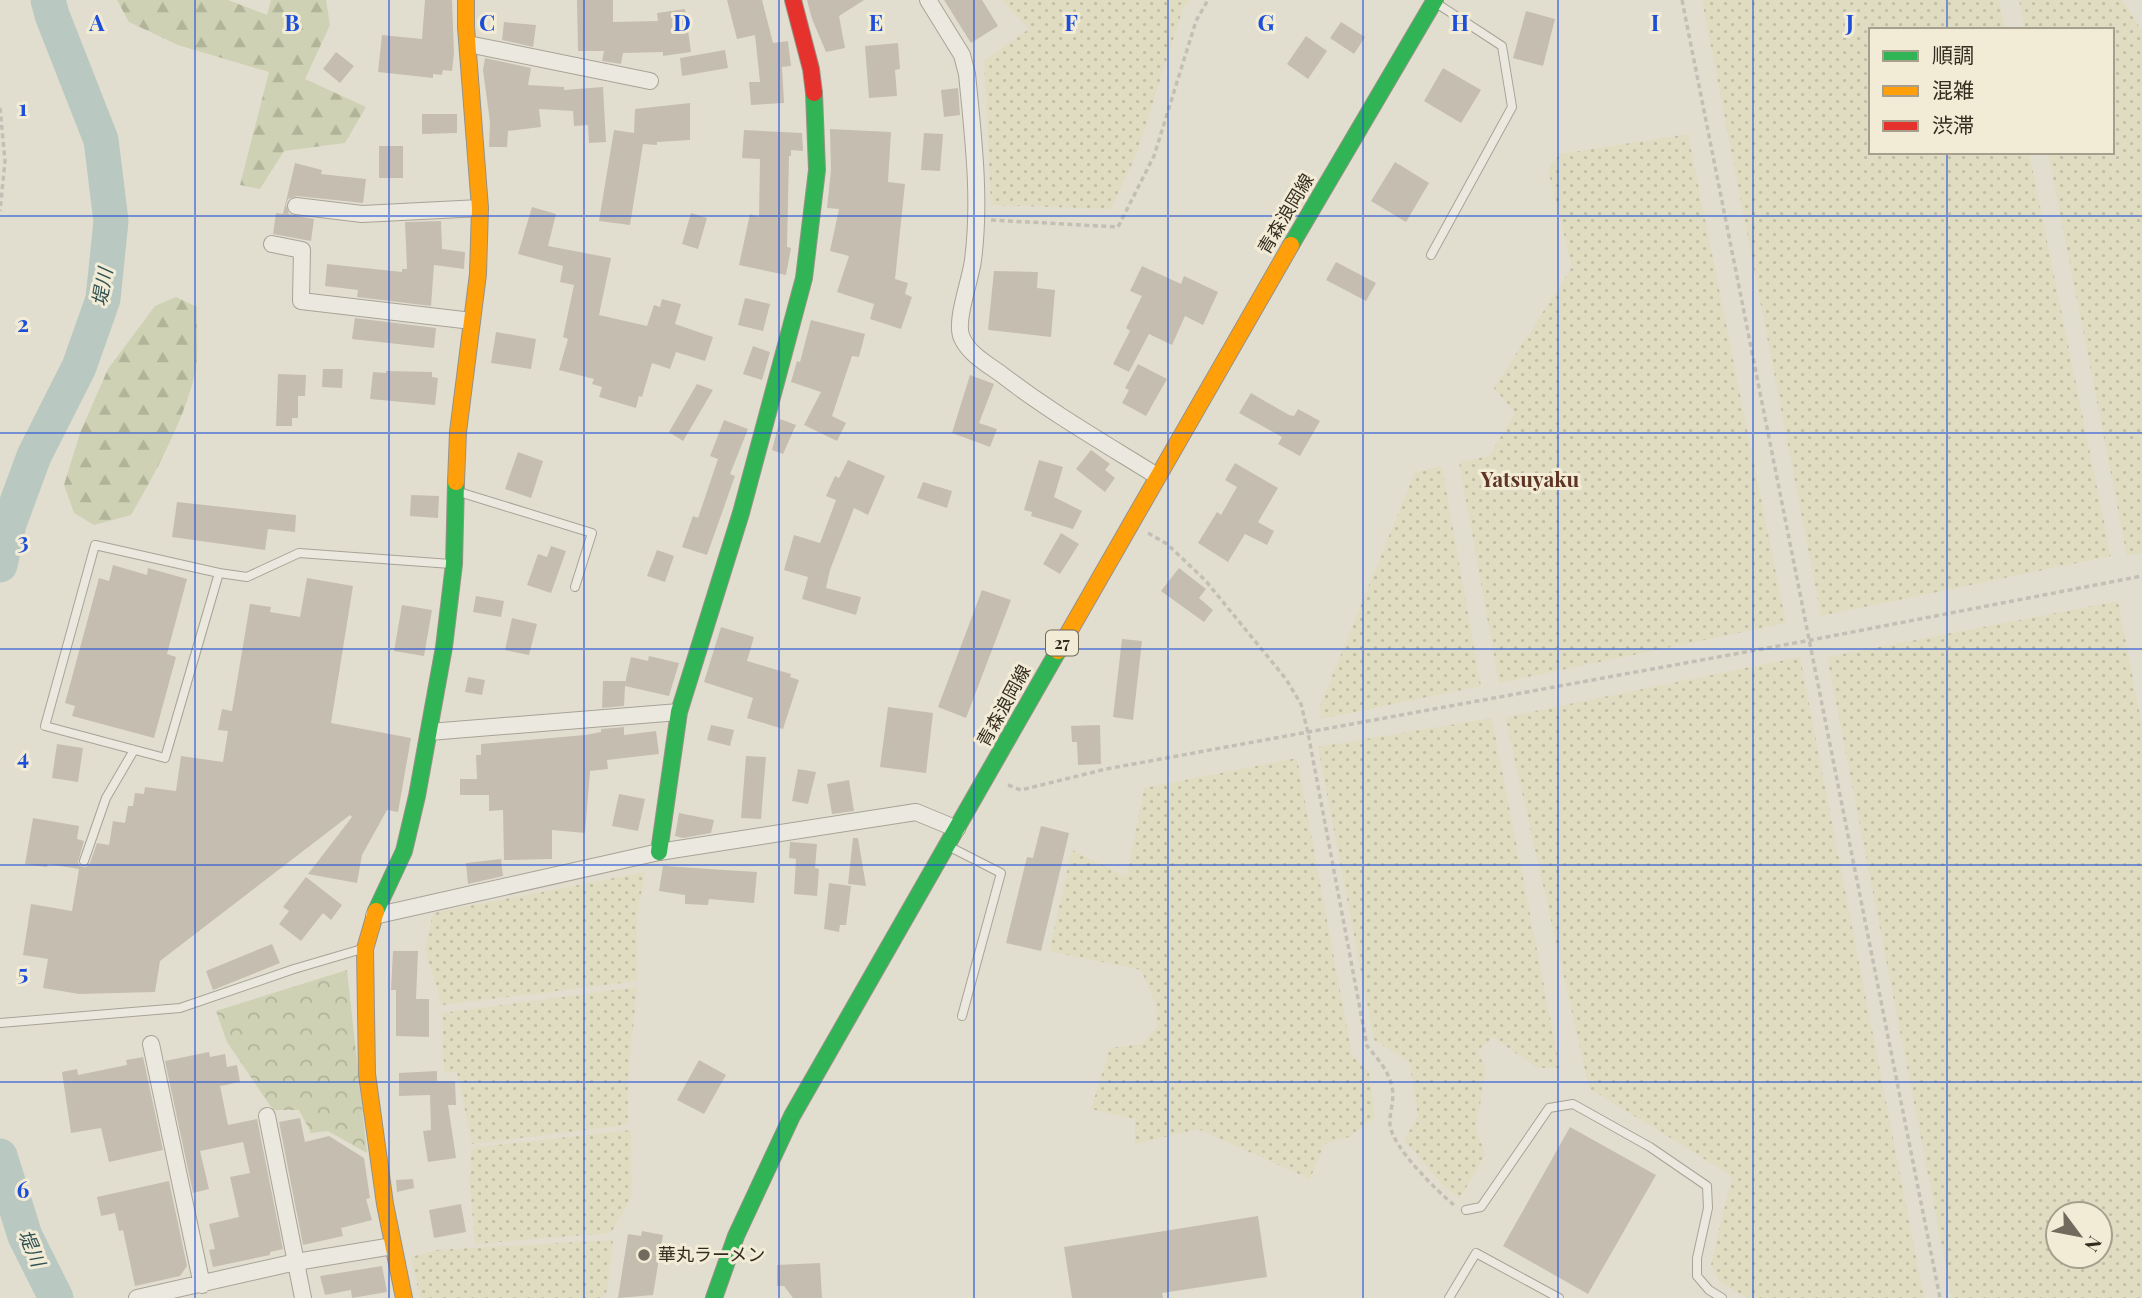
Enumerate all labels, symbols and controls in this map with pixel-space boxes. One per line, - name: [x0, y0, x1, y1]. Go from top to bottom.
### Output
- text: A: [88, 6, 105, 37]
- text: B: [284, 6, 300, 37]
- text: C: [479, 6, 495, 37]
- text: D: [673, 6, 691, 37]
- text: E: [869, 6, 883, 37]
- text: F: [1064, 6, 1078, 37]
- text: G: [1258, 6, 1275, 37]
- text: H: [1451, 6, 1469, 37]
- text: I: [1651, 6, 1659, 37]
- text: J: [1845, 6, 1854, 37]
- legend: [1869, 28, 2114, 154]
- text: 順調: [1932, 40, 1974, 68]
- text: 混雑: [1932, 75, 1974, 103]
- text: 1: [19, 91, 28, 122]
- text: 渋滞: [1932, 110, 1974, 138]
- street label: 青森浪岡線: [1252, 169, 1319, 258]
- water label: 堤川: [85, 264, 117, 308]
- text: 2: [17, 307, 29, 338]
- district label: Yatsuyaku: [1480, 464, 1580, 492]
- text: 3: [17, 524, 29, 555]
- road number: 27: [1046, 630, 1078, 656]
- street label: 青森浪岡線: [971, 660, 1035, 751]
- text: 4: [17, 740, 29, 771]
- text: 5: [18, 956, 28, 987]
- text: 6: [17, 1173, 30, 1204]
- north arrow: [2044, 1200, 2114, 1270]
- water label: 堤川: [13, 1225, 53, 1272]
- text: N: [2079, 1232, 2109, 1257]
- place label: 華丸ラーメン: [658, 1242, 765, 1266]
- marker: 華丸ラーメン: [636, 1247, 652, 1263]

